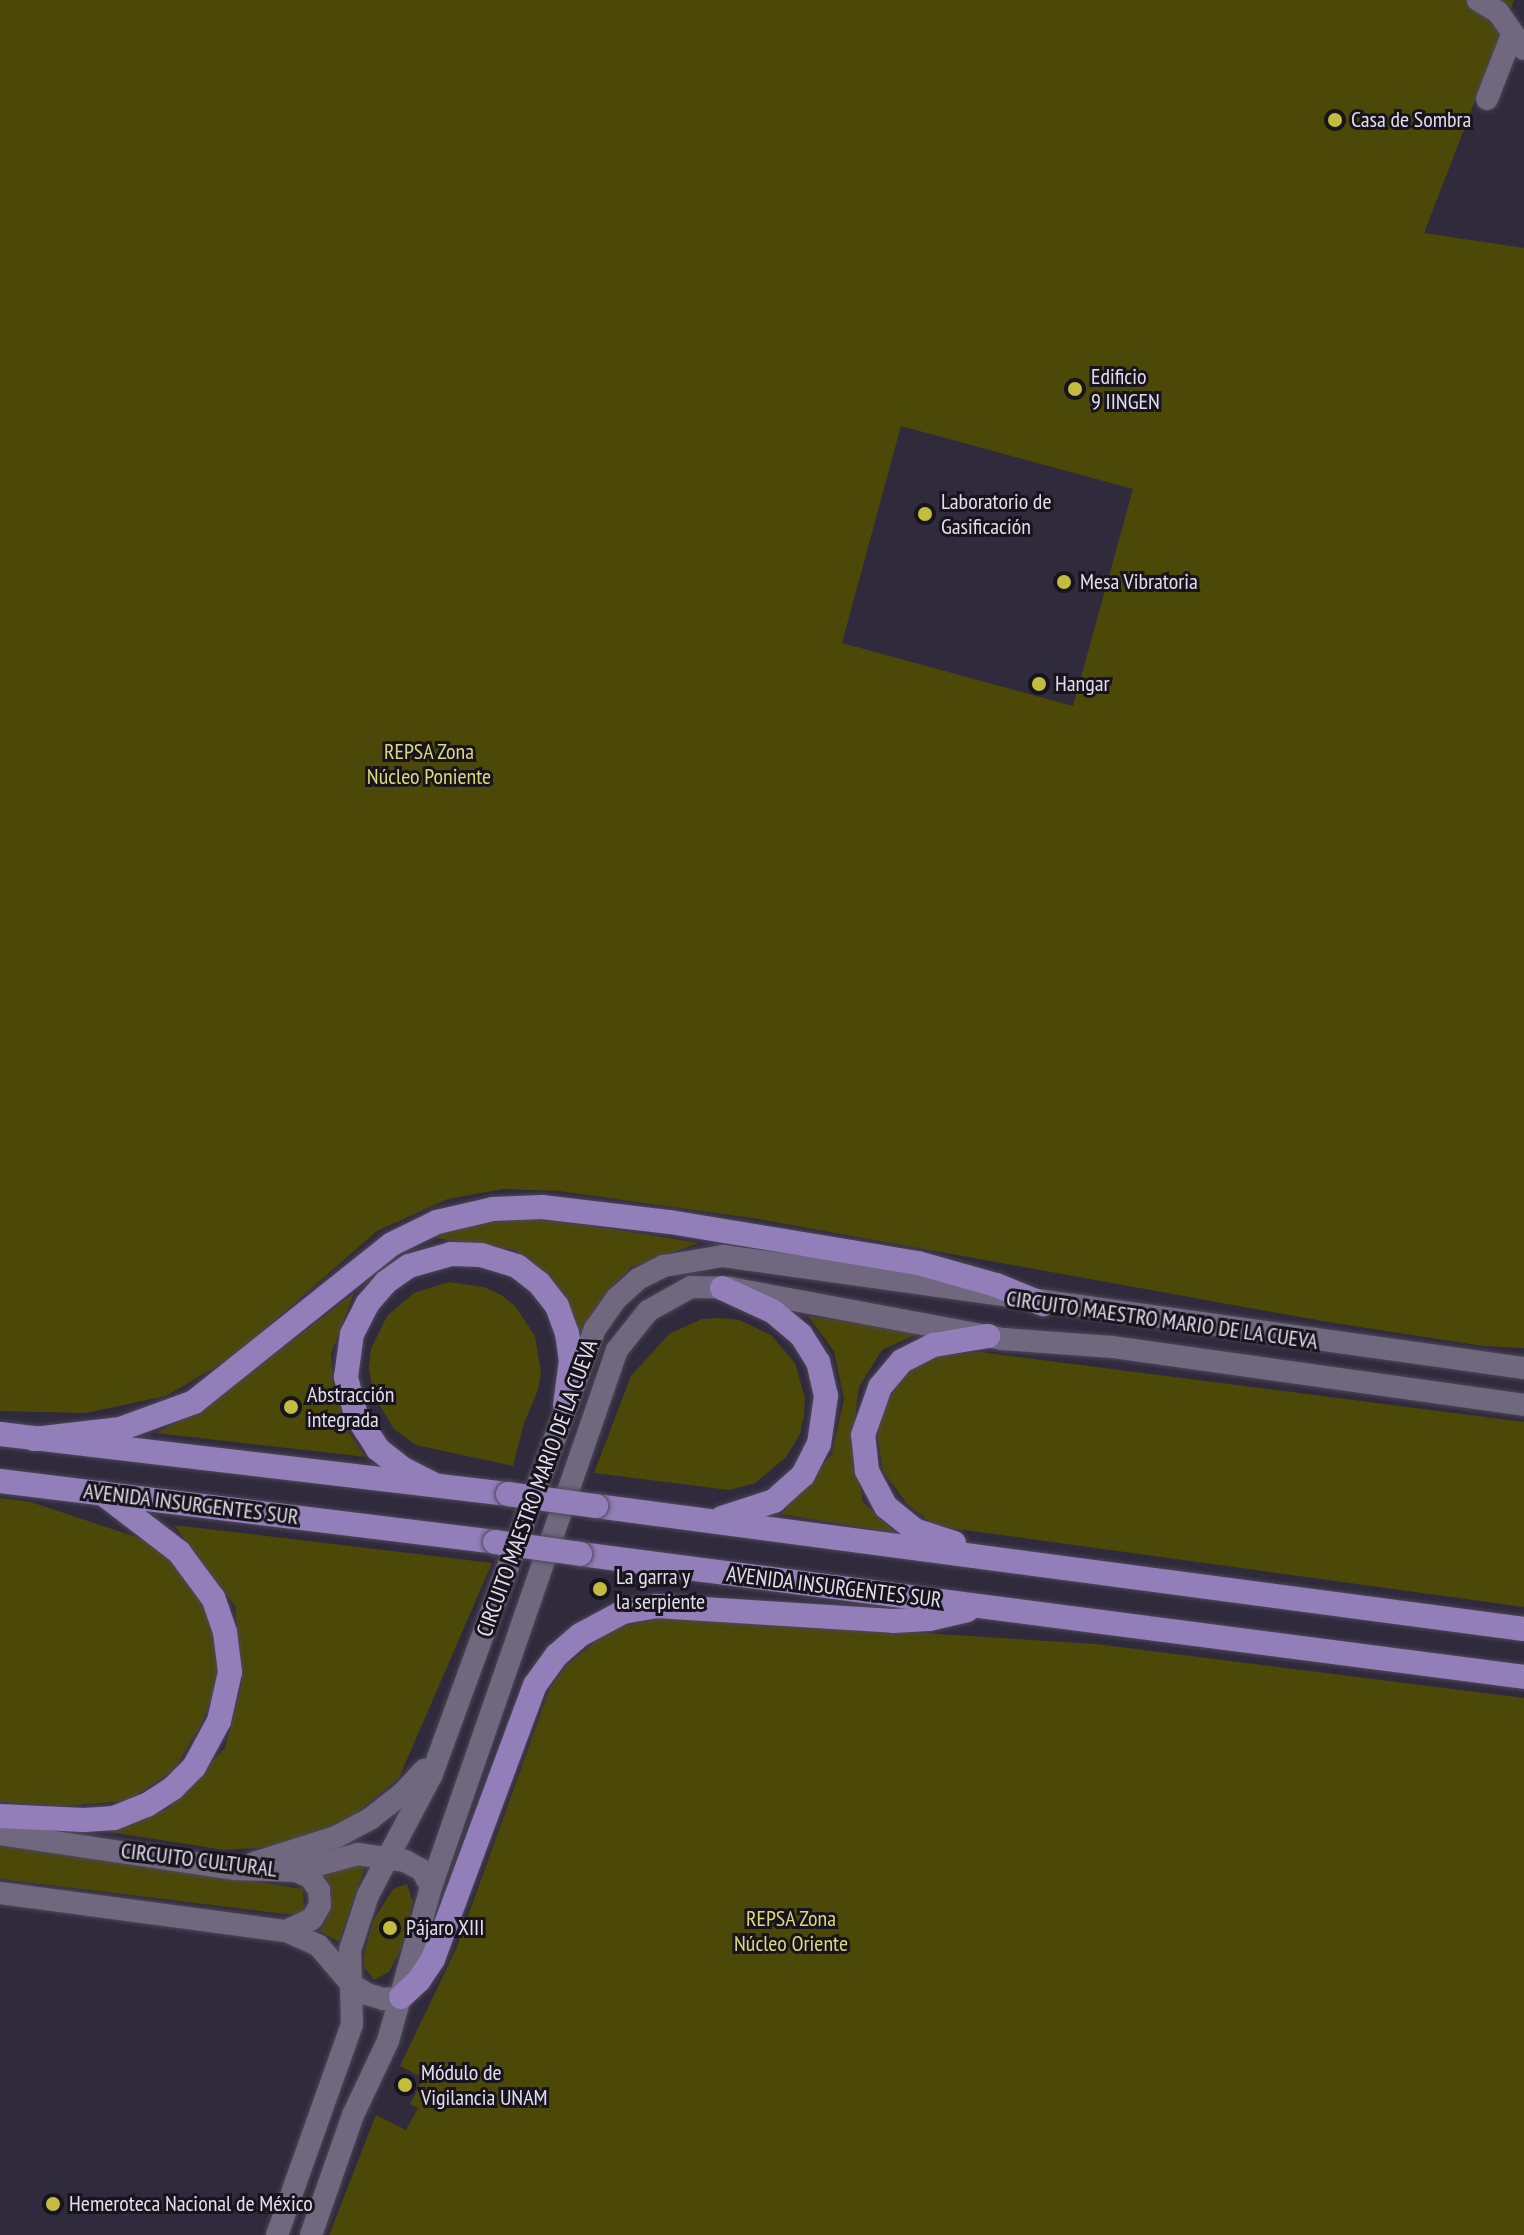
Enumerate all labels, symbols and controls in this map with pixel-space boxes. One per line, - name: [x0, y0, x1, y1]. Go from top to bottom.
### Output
- place label: Casa de Sombra: [1351, 107, 1471, 133]
- marker: Casa de Sombra: [1326, 111, 1344, 129]
- place label: Edificio 9 IINGEN: [1091, 363, 1160, 414]
- marker: Edificio 9 IINGEN: [1066, 380, 1084, 398]
- place label: Laboratorio de Gasificación: [941, 488, 1051, 540]
- marker: Laboratorio de Gasificación: [916, 505, 934, 523]
- place label: Mesa Vibratoria: [1080, 569, 1198, 595]
- marker: Mesa Vibratoria: [1055, 573, 1073, 591]
- place label: Hangar: [1055, 671, 1110, 697]
- marker: Hangar: [1030, 675, 1048, 693]
- park label: REPSA Zona Núcleo Poniente: [367, 738, 491, 790]
- street label: CIRCUITO MAESTRO MARIO DE LA CUEVA: [1004, 1285, 1320, 1355]
- street label: CIRCUITO MAESTRO MARIO DE LA CUEVA: [471, 1336, 603, 1640]
- place label: Abstracción integrada: [307, 1381, 394, 1432]
- marker: Abstracción integrada: [282, 1398, 300, 1416]
- street label: AVENIDA INSURGENTES SUR: [82, 1478, 300, 1530]
- street label: AVENIDA INSURGENTES SUR: [725, 1561, 943, 1613]
- place label: La garra y la serpiente: [616, 1563, 705, 1614]
- marker: La garra y la serpiente: [591, 1580, 609, 1598]
- street label: CIRCUITO CULTURAL: [120, 1837, 278, 1883]
- park label: REPSA Zona Núcleo Oriente: [734, 1905, 848, 1956]
- place label: Pájaro XIII: [406, 1915, 485, 1941]
- marker: Pájaro XIII: [381, 1919, 399, 1937]
- place label: Módulo de Vigilancia UNAM: [421, 2059, 548, 2110]
- marker: Módulo de Vigilancia UNAM: [396, 2076, 414, 2094]
- place label: Hemeroteca Nacional de México: [69, 2191, 313, 2217]
- marker: Hemeroteca Nacional de México: [44, 2195, 62, 2213]

